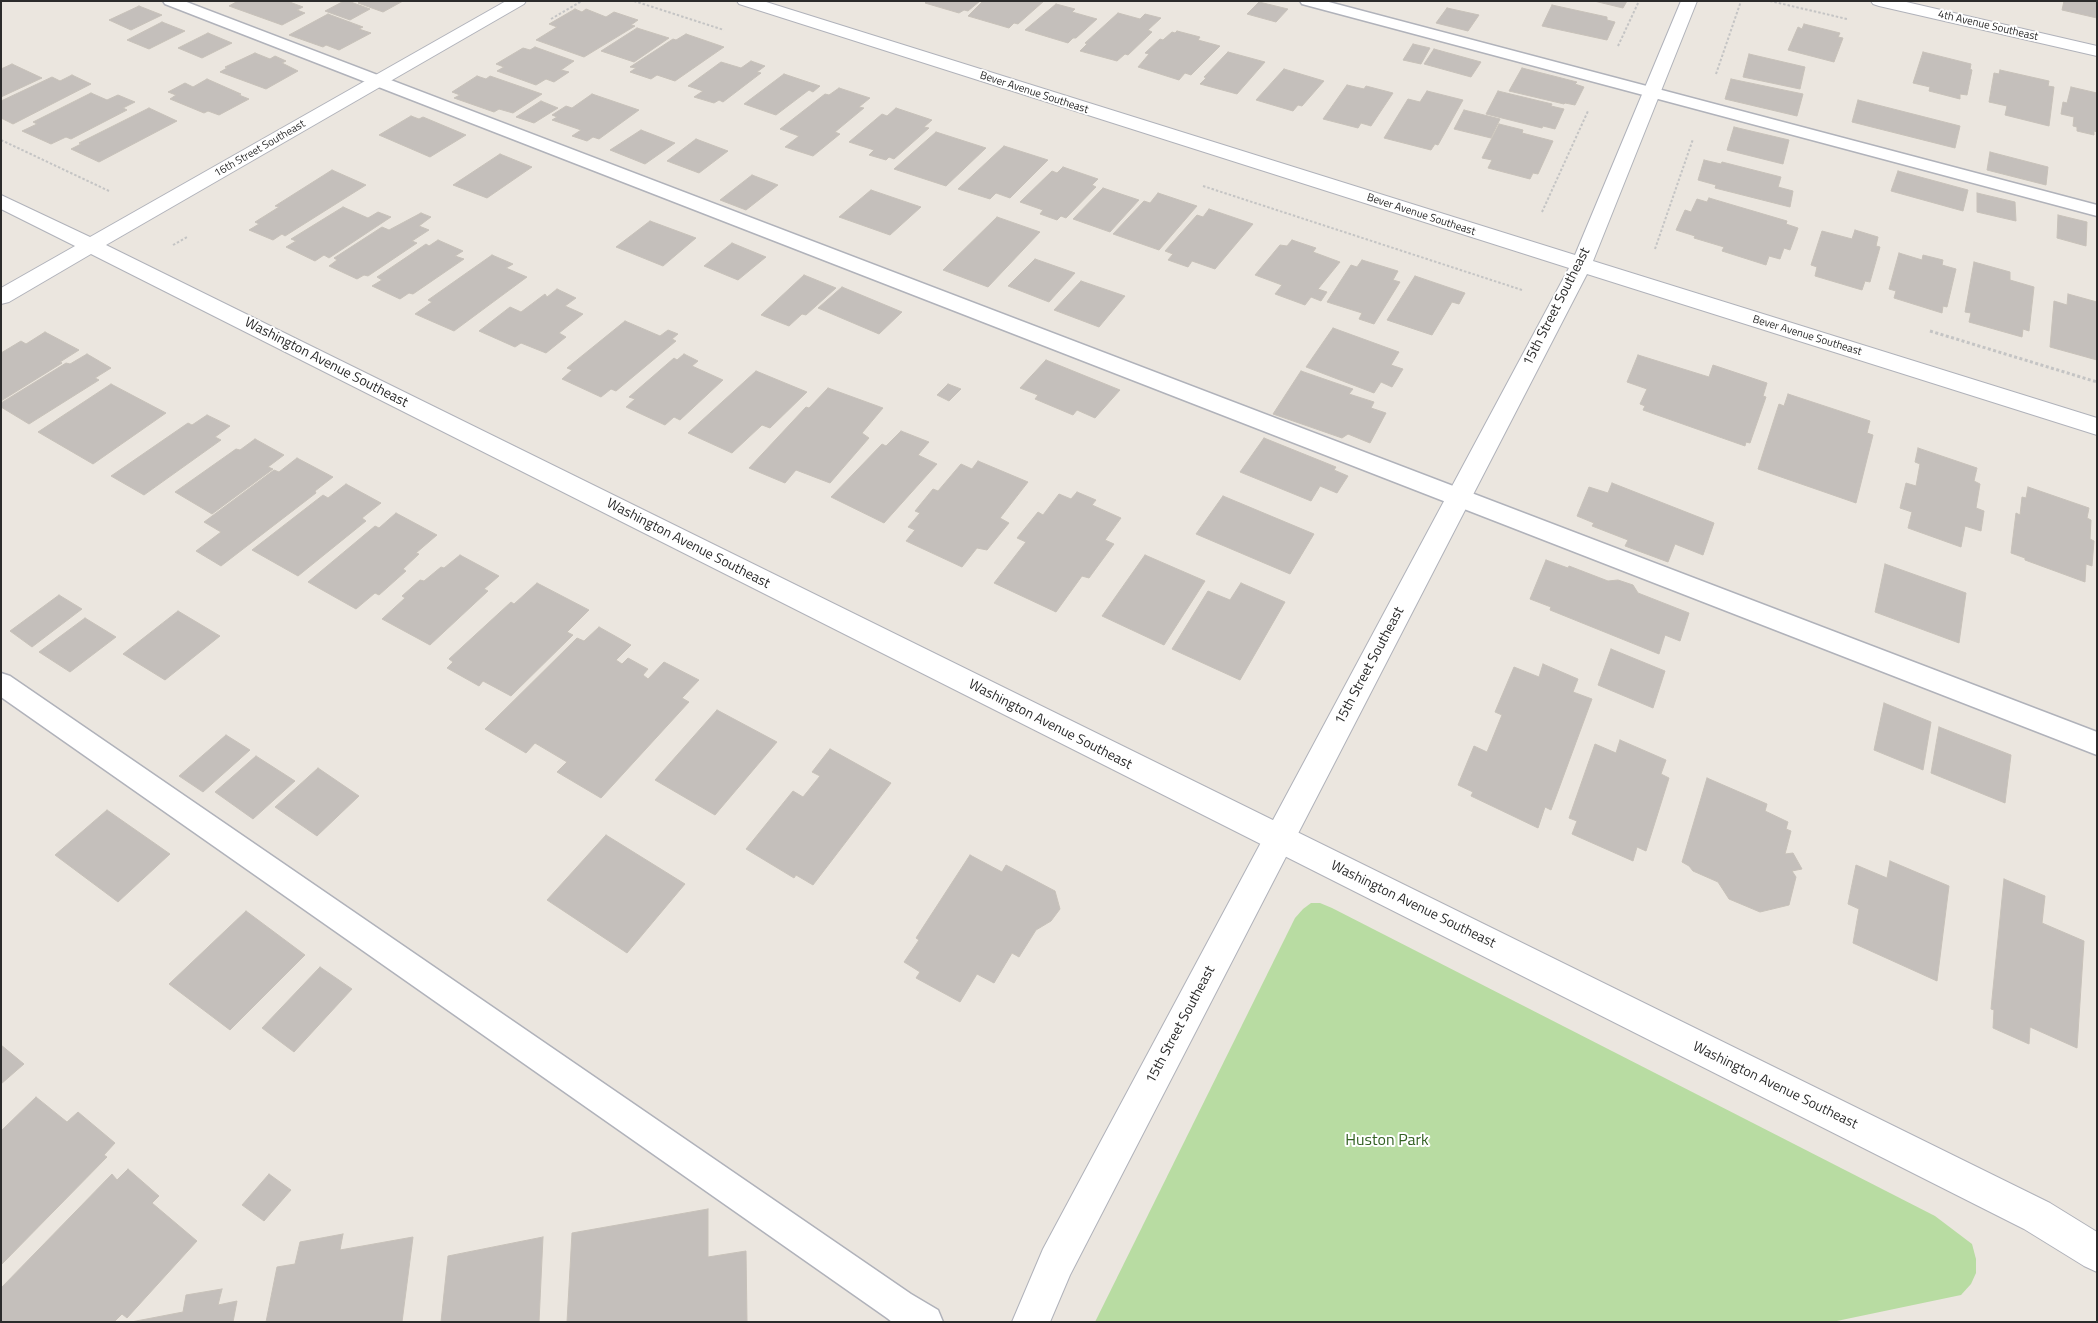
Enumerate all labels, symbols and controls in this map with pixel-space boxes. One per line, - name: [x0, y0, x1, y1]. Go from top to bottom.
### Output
- street label: 4th Avenue Southeast: [1937, 8, 2039, 44]
- street label: Bever Avenue Southeast: [978, 69, 1090, 117]
- street label: 16th Street Southeast: [212, 118, 308, 180]
- street label: Bever Avenue Southeast: [1365, 191, 1477, 239]
- street label: 15th Street Southeast: [1520, 245, 1594, 369]
- street label: Bever Avenue Southeast: [1751, 313, 1863, 359]
- street label: Washington Avenue Southeast: [241, 314, 411, 412]
- street label: Washington Avenue Southeast: [603, 495, 773, 593]
- street label: 15th Street Southeast: [1332, 604, 1408, 728]
- street label: Washington Avenue Southeast: [965, 676, 1135, 774]
- street label: Washington Avenue Southeast: [1328, 858, 1498, 952]
- street label: 15th Street Southeast: [1143, 963, 1219, 1087]
- street label: Washington Avenue Southeast: [1690, 1039, 1860, 1133]
- park label: Huston Park: [1345, 1131, 1429, 1151]

